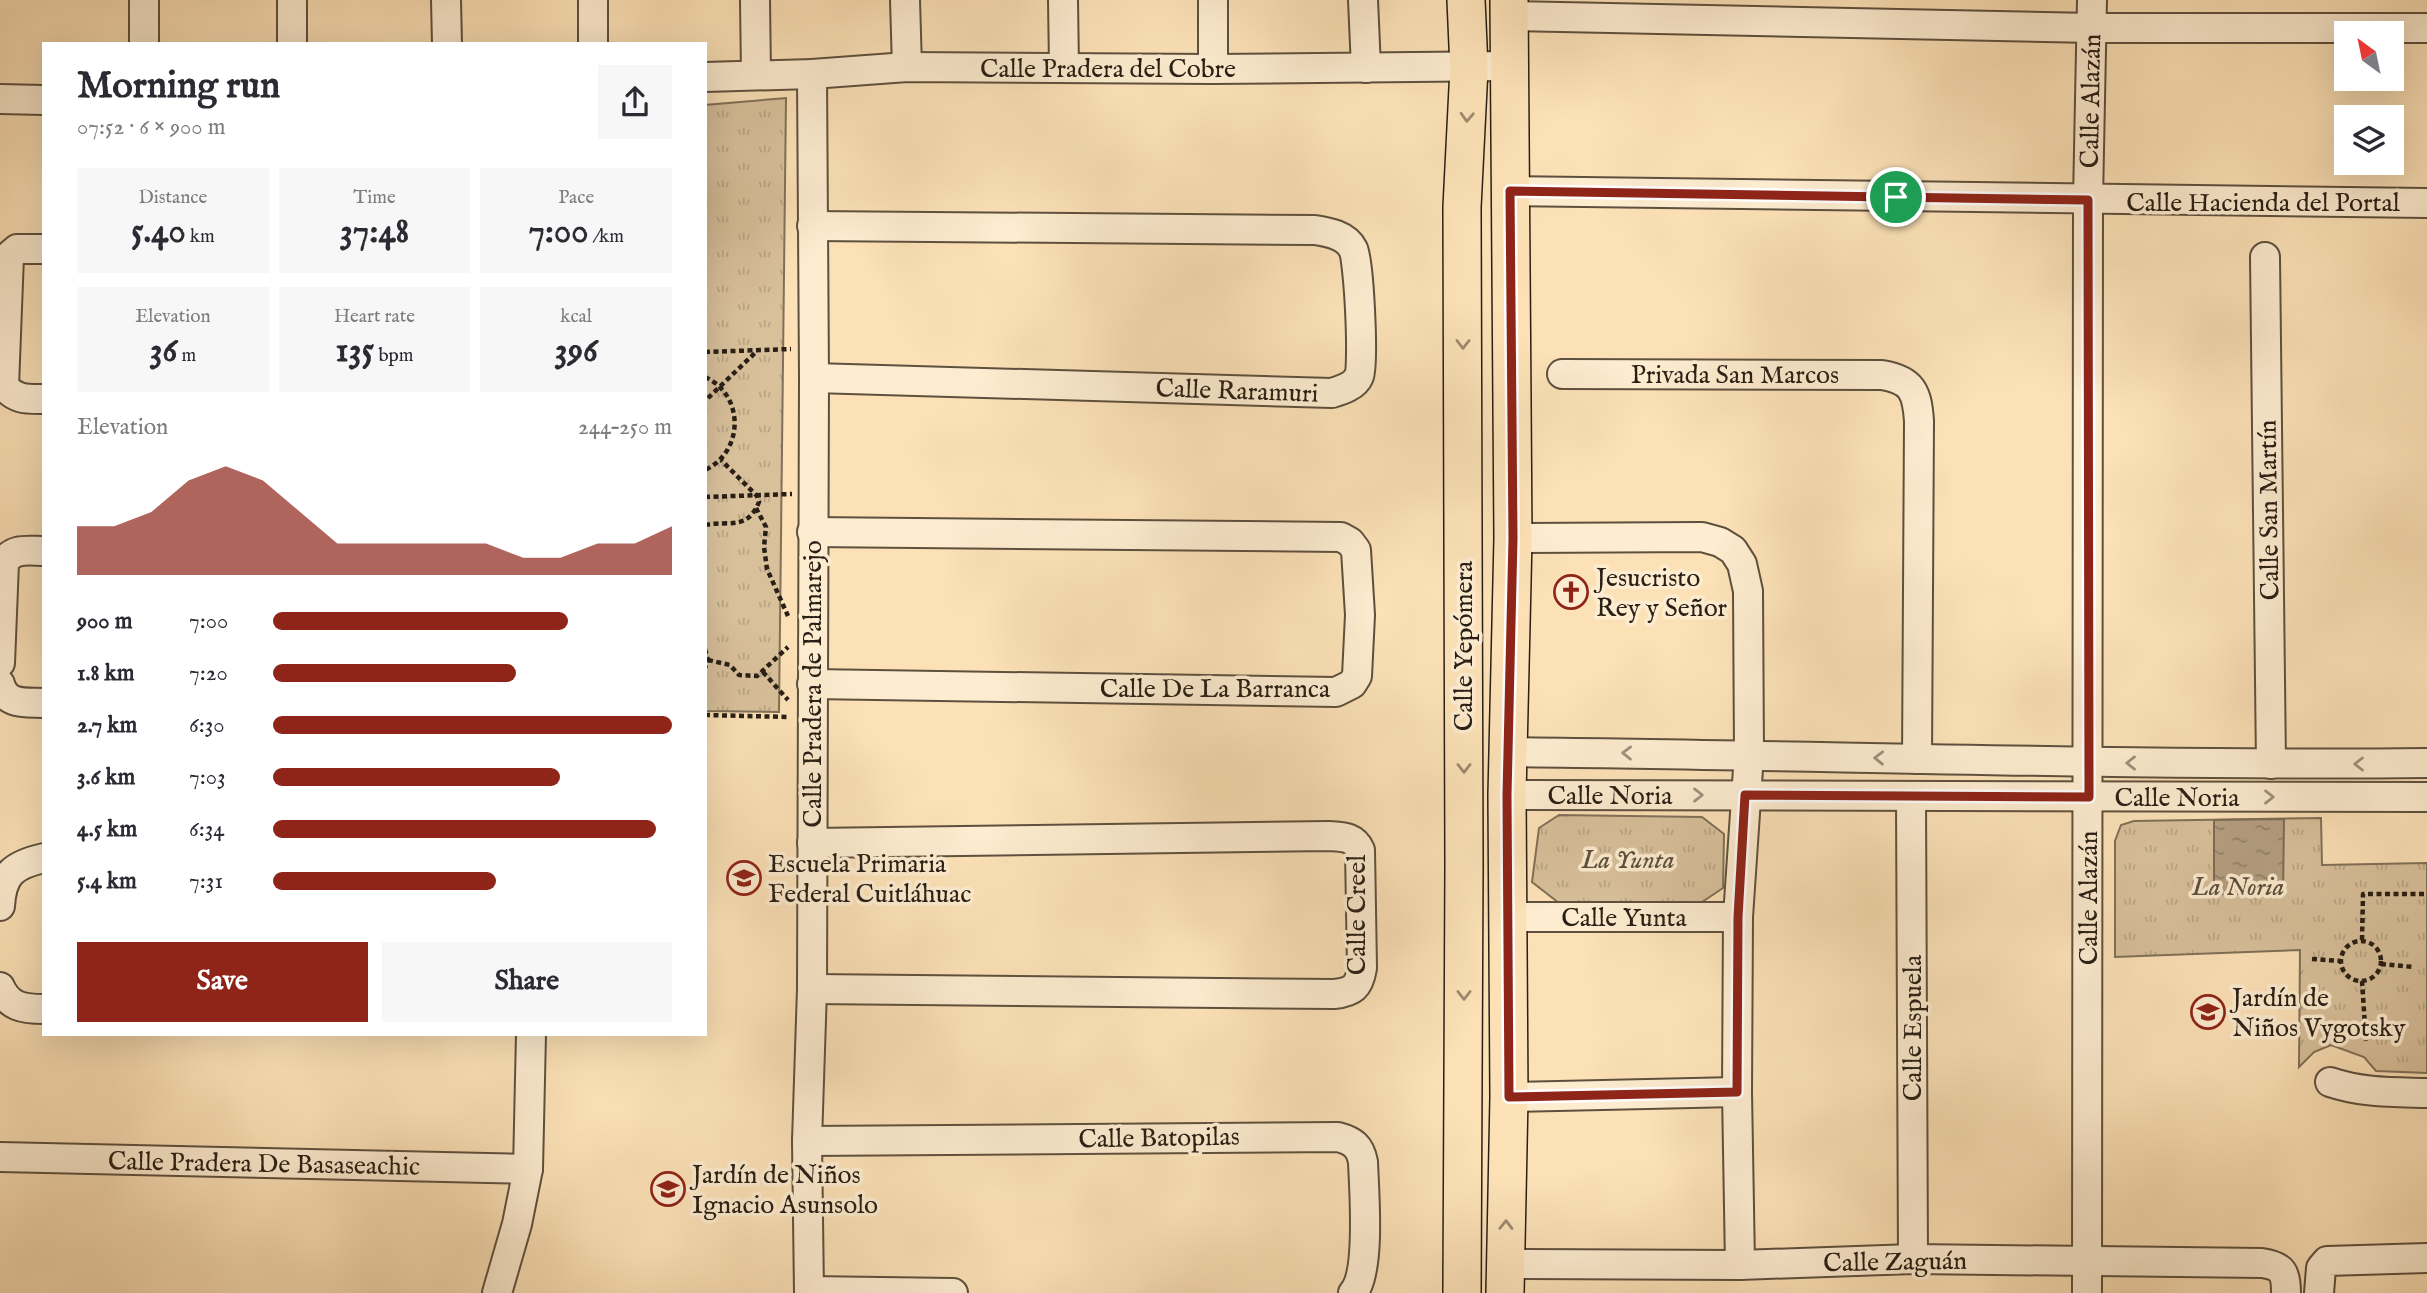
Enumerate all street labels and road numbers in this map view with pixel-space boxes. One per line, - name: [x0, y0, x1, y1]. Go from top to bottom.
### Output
- street label: Calle Alazán: [2074, 33, 2109, 169]
- street label: Calle Pradera del Cobre: [980, 53, 1236, 86]
- street label: Calle Hacienda del Portal: [2126, 187, 2401, 220]
- street label: Privada San Marcos: [1631, 359, 1839, 392]
- street label: Calle Raramuri: [1155, 372, 1319, 411]
- street label: Calle San Martín: [2251, 419, 2288, 601]
- street label: Calle Pradera de Palmarejo: [797, 540, 830, 828]
- street label: Calle Yepómera: [1448, 560, 1481, 731]
- street label: Calle De La Barranca: [1100, 673, 1331, 706]
- street label: Calle Noria: [1548, 780, 1673, 813]
- street label: Calle Noria: [2115, 782, 2240, 815]
- street label: Calle Alazán: [2073, 831, 2106, 965]
- street label: Calle Creel: [1341, 854, 1374, 975]
- street label: Calle Yunta: [1561, 902, 1688, 935]
- street label: Calle Espuela: [1897, 954, 1930, 1101]
- street label: Calle Batopilas: [1078, 1121, 1240, 1156]
- street label: Calle Pradera De Basaseachic: [108, 1145, 420, 1184]
- street label: Calle Zaguán: [1823, 1245, 1967, 1280]

